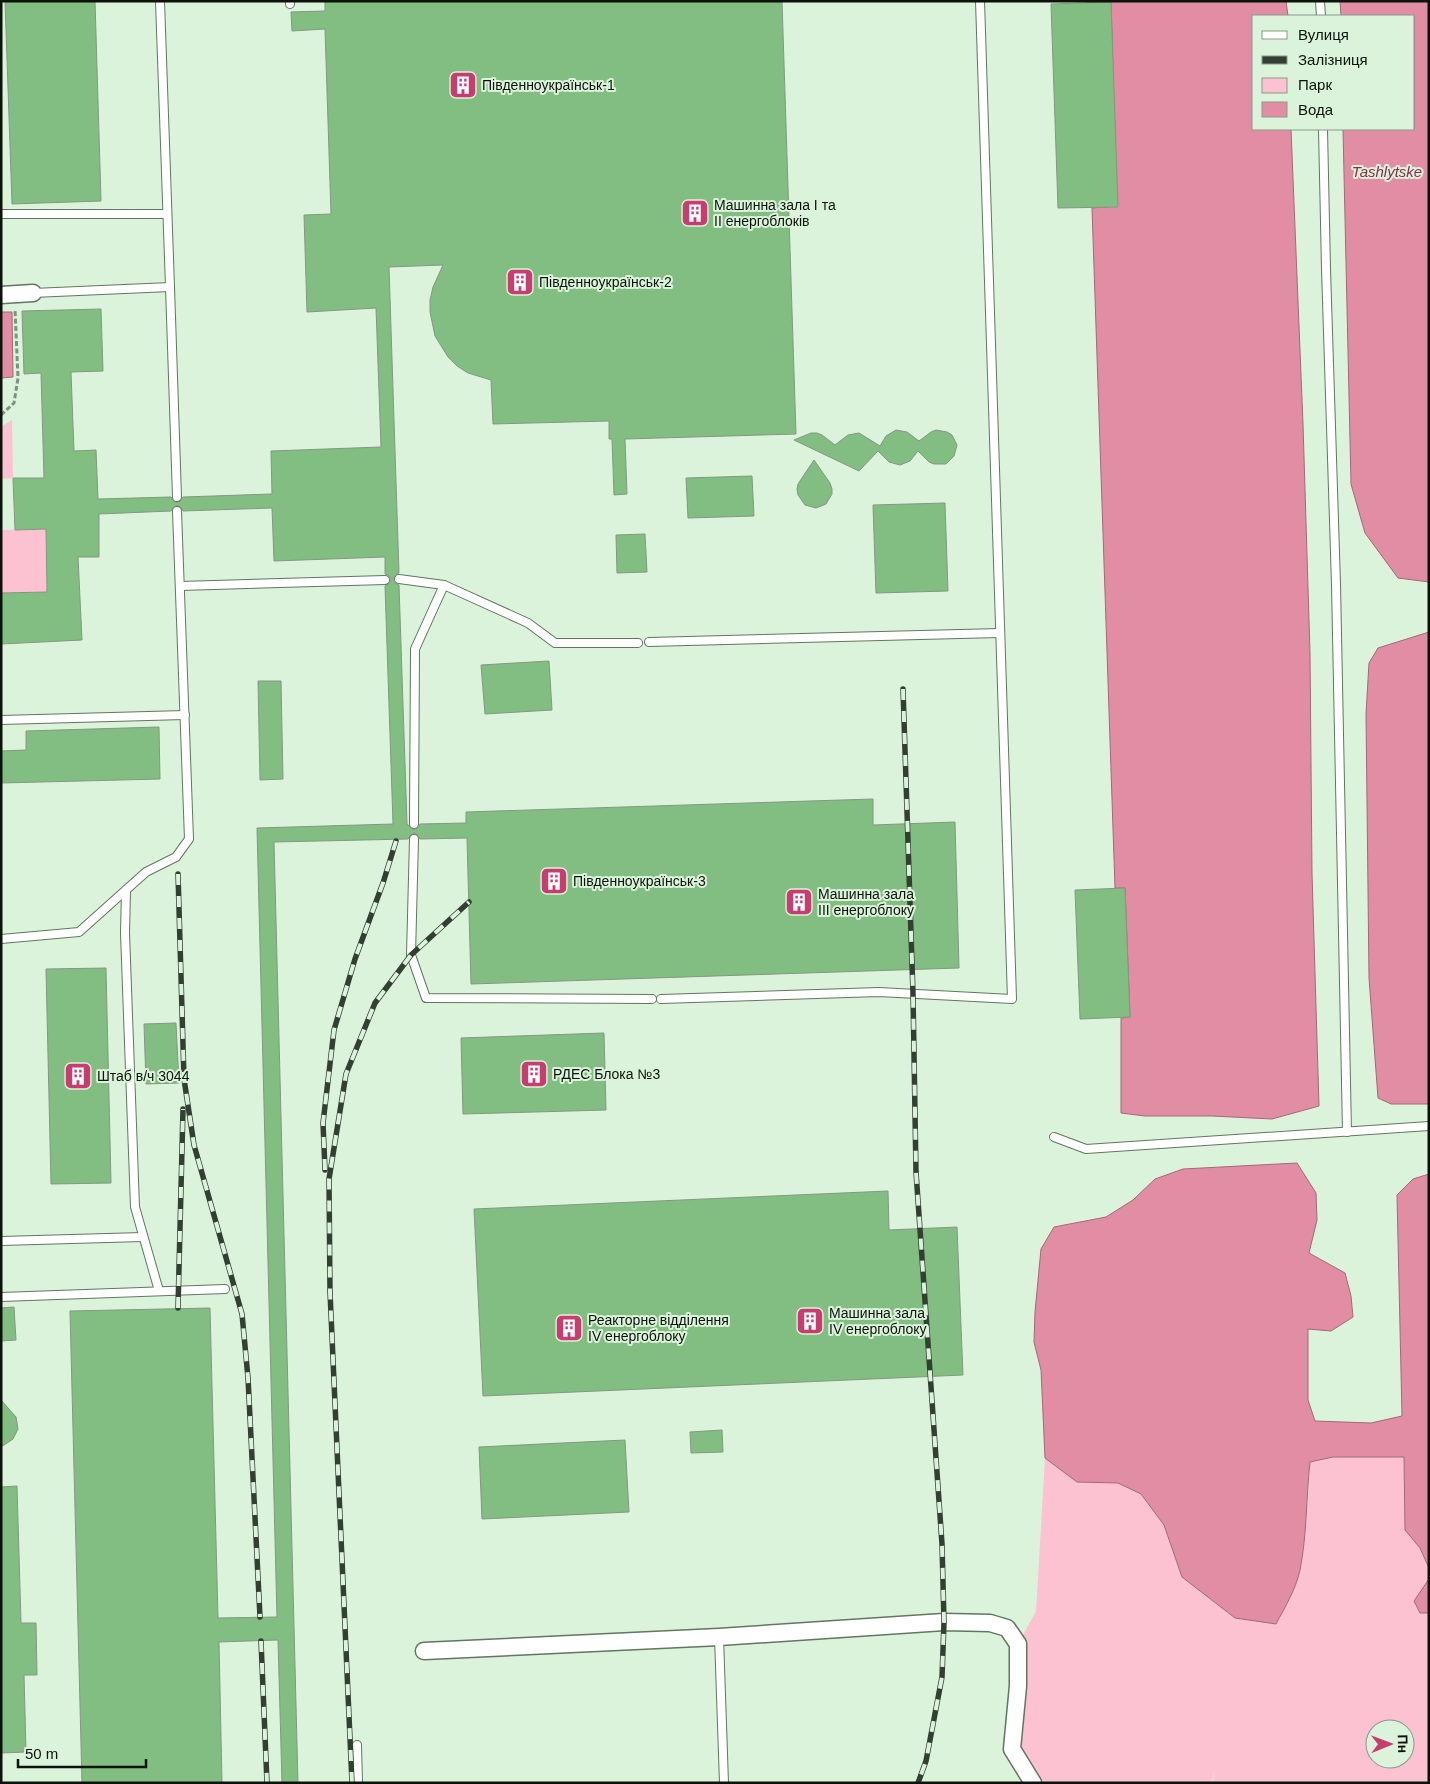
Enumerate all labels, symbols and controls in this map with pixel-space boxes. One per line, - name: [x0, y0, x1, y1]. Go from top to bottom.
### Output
- legend: [1252, 15, 1415, 130]
- text: Вулиця: [1298, 26, 1349, 43]
- text: Залізниця: [1298, 51, 1368, 68]
- building icon: Південноукраїнськ-1: [448, 70, 478, 100]
- text: Парк: [1298, 76, 1332, 93]
- place label: Південноукраїнськ-1: [482, 77, 615, 93]
- text: Вода: [1298, 101, 1334, 118]
- water label: Tashlytske: [1352, 163, 1422, 180]
- place label: Машинна зала I та II енергоблоків: [714, 197, 836, 229]
- building icon: Машинна зала I та II енергоблоків: [680, 198, 710, 228]
- building icon: Південноукраїнськ-2: [505, 267, 535, 297]
- place label: Південноукраїнськ-2: [539, 274, 672, 290]
- building icon: Південноукраїнськ-3: [539, 866, 569, 896]
- place label: Південноукраїнськ-3: [573, 873, 706, 889]
- place label: Машинна зала III енергоблоку: [818, 886, 914, 918]
- building icon: Машинна зала III енергоблоку: [784, 887, 814, 917]
- building icon: РДЕС Блока №3: [519, 1059, 549, 1089]
- building icon: Штаб в/ч 3044: [63, 1061, 93, 1091]
- place label: РДЕС Блока №3: [553, 1066, 660, 1082]
- place label: Штаб в/ч 3044: [97, 1068, 190, 1084]
- place label: Машинна зала IV енергоблоку: [829, 1305, 927, 1337]
- building icon: Машинна зала IV енергоблоку: [795, 1306, 825, 1336]
- place label: Реакторне відділення IV енергоблоку: [588, 1312, 729, 1344]
- building icon: Реакторне відділення IV енергоблоку: [554, 1313, 584, 1343]
- north arrow: [1365, 1719, 1415, 1769]
- text: Пн: [1395, 1734, 1411, 1753]
- scale bar: [18, 1736, 145, 1768]
- text: 50 m: [25, 1745, 58, 1762]

